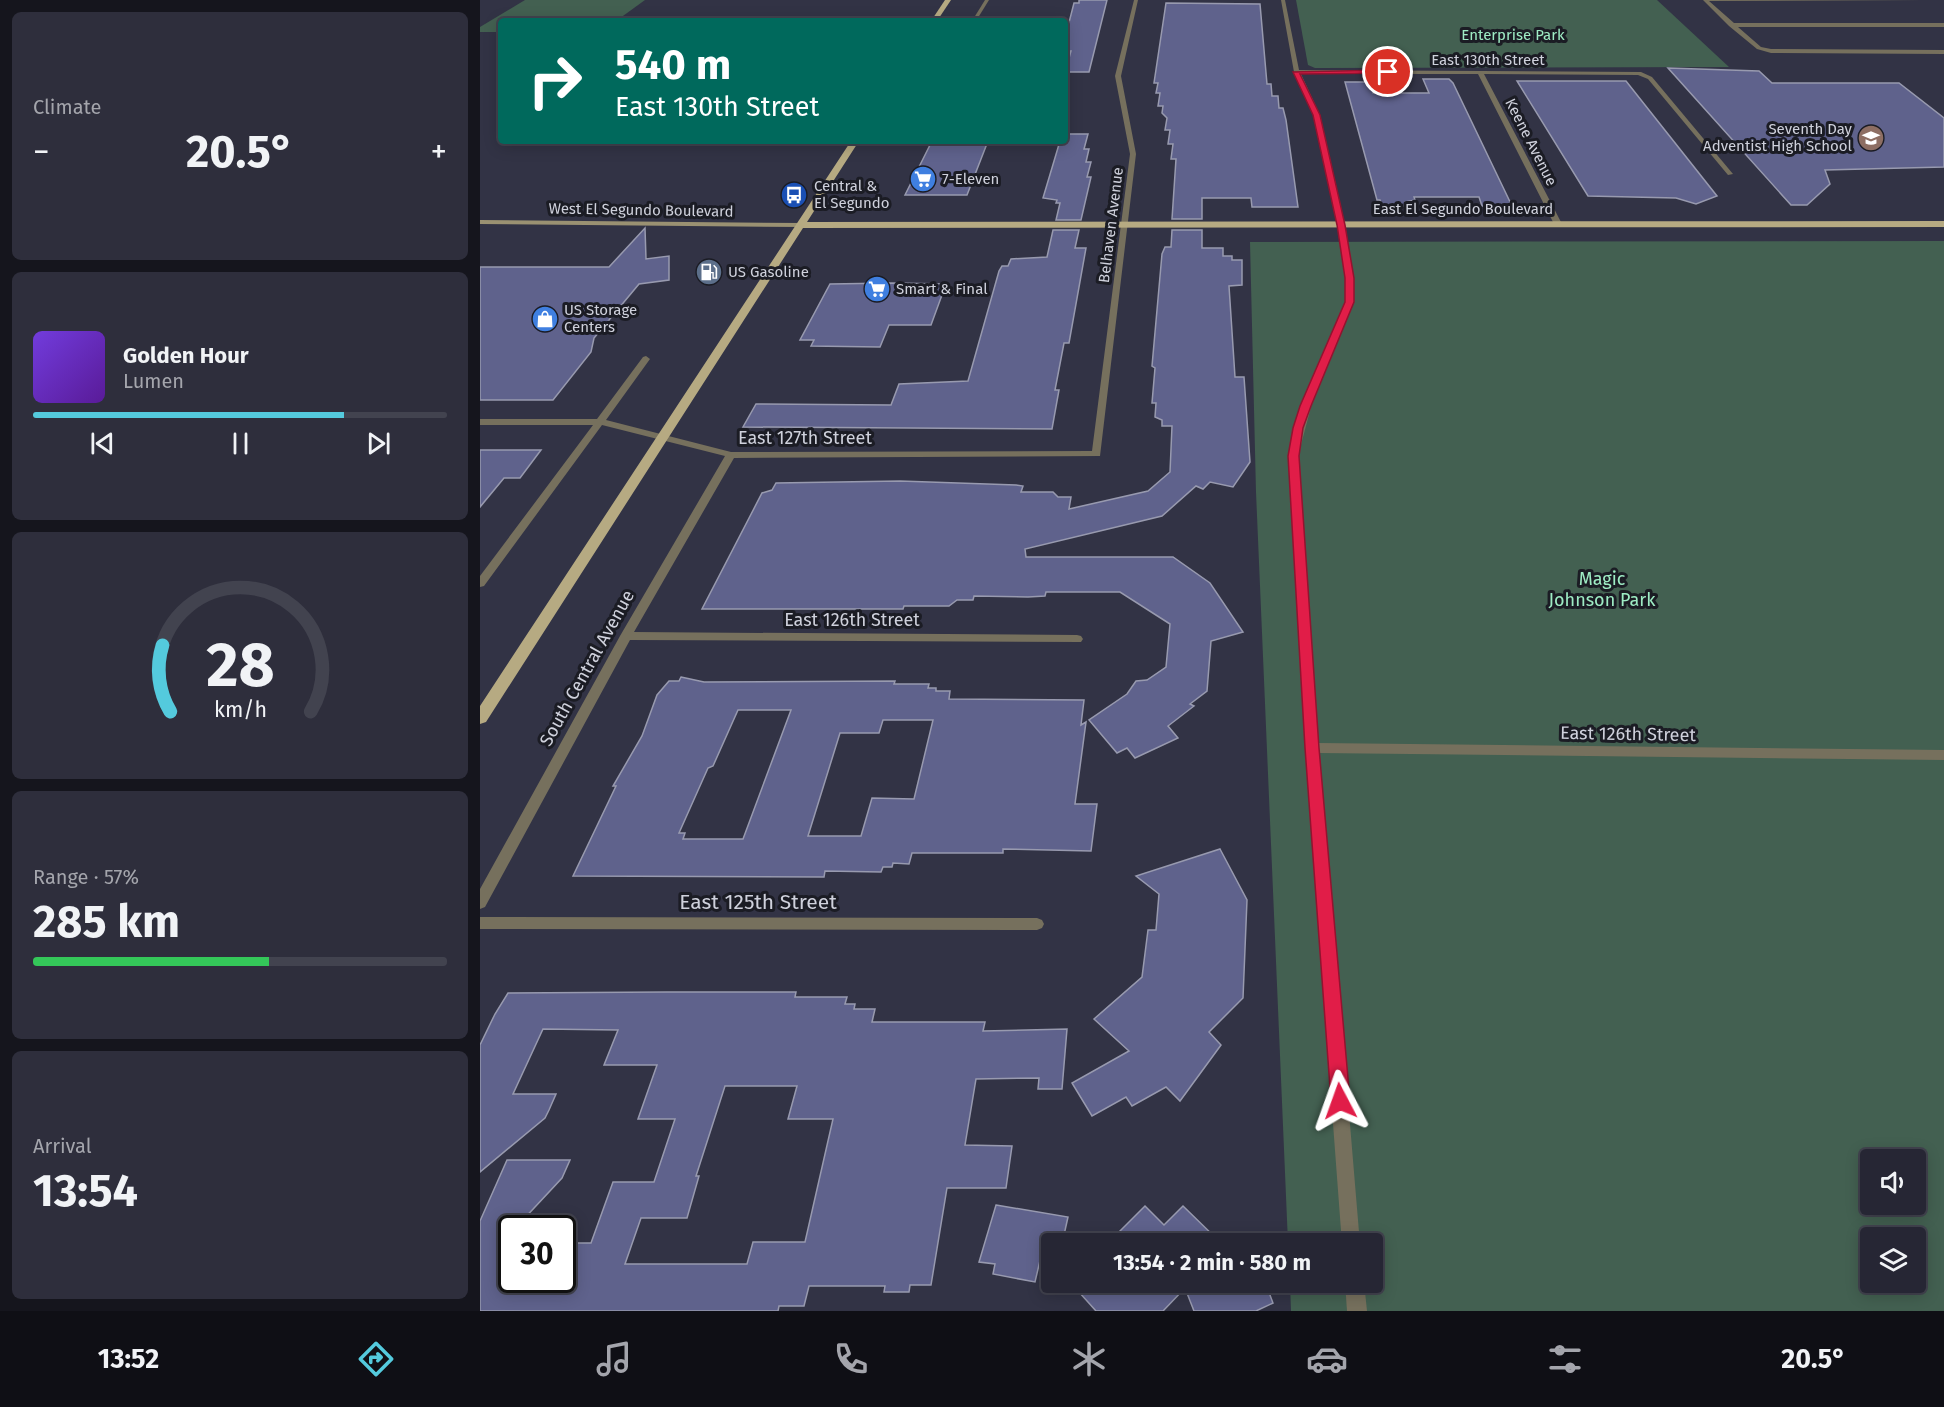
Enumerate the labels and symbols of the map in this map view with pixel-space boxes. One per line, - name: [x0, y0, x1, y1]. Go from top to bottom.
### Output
- park label: Enterprise Park: [1461, 26, 1565, 44]
- pin: [1362, 46, 1413, 97]
- street label: East 130th Street: [1431, 51, 1545, 69]
- street label: Keene Avenue: [1501, 95, 1561, 189]
- place label: Seventh Day Adventist High School: [1703, 120, 1853, 155]
- school or university icon: Seventh Day Adventist High School: [1856, 123, 1886, 153]
- supermarket icon: 7-Eleven: [908, 164, 938, 194]
- street label: Belhaven Avenue: [1095, 166, 1127, 284]
- place label: 7-Eleven: [942, 170, 999, 188]
- place label: Central & El Segundo: [814, 177, 890, 212]
- bus stop icon: Central & El Segundo: [779, 180, 809, 210]
- street label: West El Segundo Boulevard: [548, 199, 734, 221]
- street label: East El Segundo Boulevard: [1373, 200, 1553, 218]
- fuel station icon: US Gasoline: [694, 257, 724, 287]
- place label: US Gasoline: [728, 263, 809, 281]
- supermarket icon: Smart & Final: [862, 274, 892, 304]
- place label: Smart & Final: [896, 280, 988, 298]
- place label: US Storage Centers: [564, 301, 637, 336]
- shop icon: US Storage Centers: [530, 304, 560, 334]
- street label: East 127th Street: [738, 427, 872, 449]
- park label: Magic Johnson Park: [1549, 568, 1656, 611]
- street label: South Central Avenue: [535, 586, 639, 750]
- street label: East 126th Street: [784, 609, 920, 631]
- street label: East 126th Street: [1560, 722, 1697, 746]
- street label: East 125th Street: [679, 889, 837, 915]
- position arrow: [1308, 1069, 1372, 1133]
- speed limit sign: 30: [498, 1215, 576, 1293]

